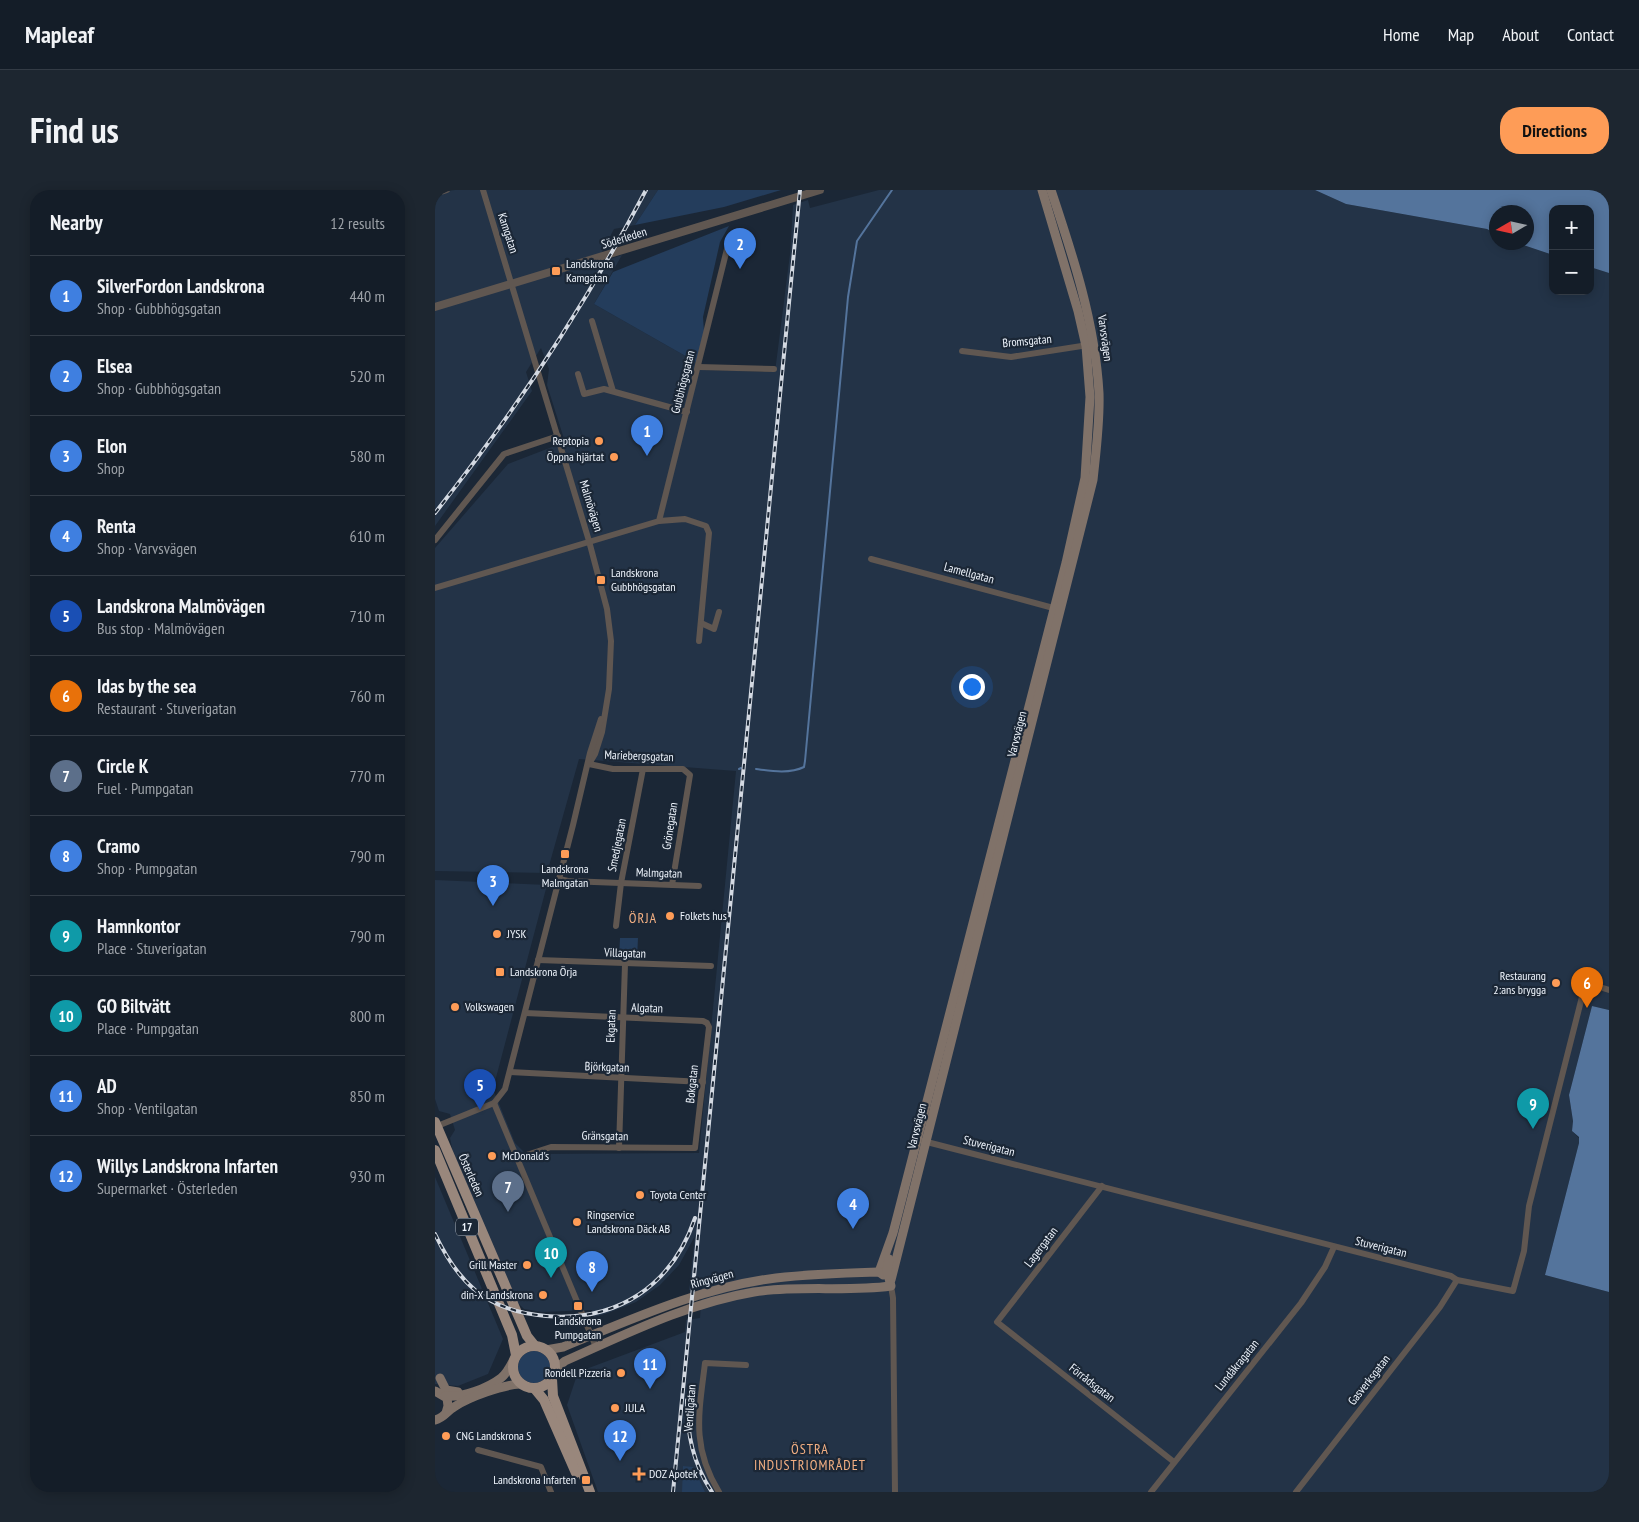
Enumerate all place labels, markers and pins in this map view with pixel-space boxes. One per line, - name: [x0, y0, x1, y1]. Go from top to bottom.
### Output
- pin: 2: [724, 228, 756, 269]
- place label: Landskrona Kamgatan: [566, 256, 614, 285]
- marker: Landskrona Kamgatan: [550, 265, 562, 277]
- pin: 1: [631, 415, 663, 456]
- place label: Reptopia: [553, 433, 589, 448]
- marker: Reptopia: [593, 435, 605, 447]
- place label: Öppna hjärtat: [547, 449, 605, 464]
- marker: Öppna hjärtat: [608, 451, 620, 463]
- place label: Landskrona Gubbhögsgatan: [611, 565, 676, 594]
- marker: Landskrona Gubbhögsgatan: [595, 574, 607, 586]
- marker: Landskrona Malmgatan: [559, 848, 571, 860]
- place label: Landskrona Malmgatan: [541, 861, 589, 890]
- pin: 3: [477, 865, 509, 906]
- place label: Folkets hus: [680, 908, 727, 923]
- marker: Folkets hus: [664, 910, 676, 922]
- place label: JYSK: [506, 926, 526, 941]
- marker: JYSK: [491, 928, 503, 940]
- place label: Landskrona Örja: [510, 964, 577, 979]
- marker: Landskrona Örja: [494, 966, 506, 978]
- pin: 6: [1571, 967, 1603, 1008]
- place label: Restaurang 2:ans brygga: [1493, 968, 1546, 997]
- marker: Restaurang 2:ans brygga: [1550, 977, 1562, 989]
- place label: Volkswagen: [464, 999, 514, 1014]
- marker: Volkswagen: [449, 1001, 461, 1013]
- pin: 5: [464, 1069, 496, 1110]
- pin: 9: [1517, 1088, 1549, 1129]
- place label: McDonald's: [502, 1148, 549, 1163]
- marker: McDonald's: [486, 1150, 498, 1162]
- pin: 7: [492, 1171, 524, 1212]
- place label: Toyota Center: [650, 1187, 707, 1202]
- pin: 4: [837, 1188, 869, 1229]
- marker: Toyota Center: [634, 1189, 646, 1201]
- place label: Ringservice Landskrona Däck AB: [587, 1207, 671, 1236]
- marker: Ringservice Landskrona Däck AB: [571, 1216, 583, 1228]
- pin: 10: [535, 1237, 567, 1278]
- pin: 8: [576, 1251, 608, 1292]
- place label: Grill Master: [469, 1257, 518, 1272]
- marker: Grill Master: [521, 1259, 533, 1271]
- place label: din-X Landskrona: [461, 1287, 533, 1302]
- marker: din-X Landskrona: [537, 1289, 549, 1301]
- marker: Landskrona Pumpgatan: [572, 1300, 584, 1312]
- place label: Landskrona Pumpgatan: [554, 1313, 602, 1342]
- pin: 11: [634, 1348, 666, 1389]
- place label: Rondell Pizzeria: [545, 1365, 611, 1380]
- marker: Rondell Pizzeria: [615, 1367, 627, 1379]
- place label: JULA: [624, 1400, 645, 1415]
- marker: JULA: [609, 1402, 621, 1414]
- pin: 12: [604, 1420, 636, 1461]
- place label: CNG Landskrona S: [456, 1428, 531, 1443]
- marker: CNG Landskrona S: [440, 1430, 452, 1442]
- place label: DOZ Apotek: [649, 1466, 698, 1481]
- marker: DOZ Apotek: [633, 1468, 645, 1480]
- place label: Landskrona Infarten: [493, 1472, 576, 1487]
- marker: Landskrona Infarten: [580, 1474, 592, 1486]

